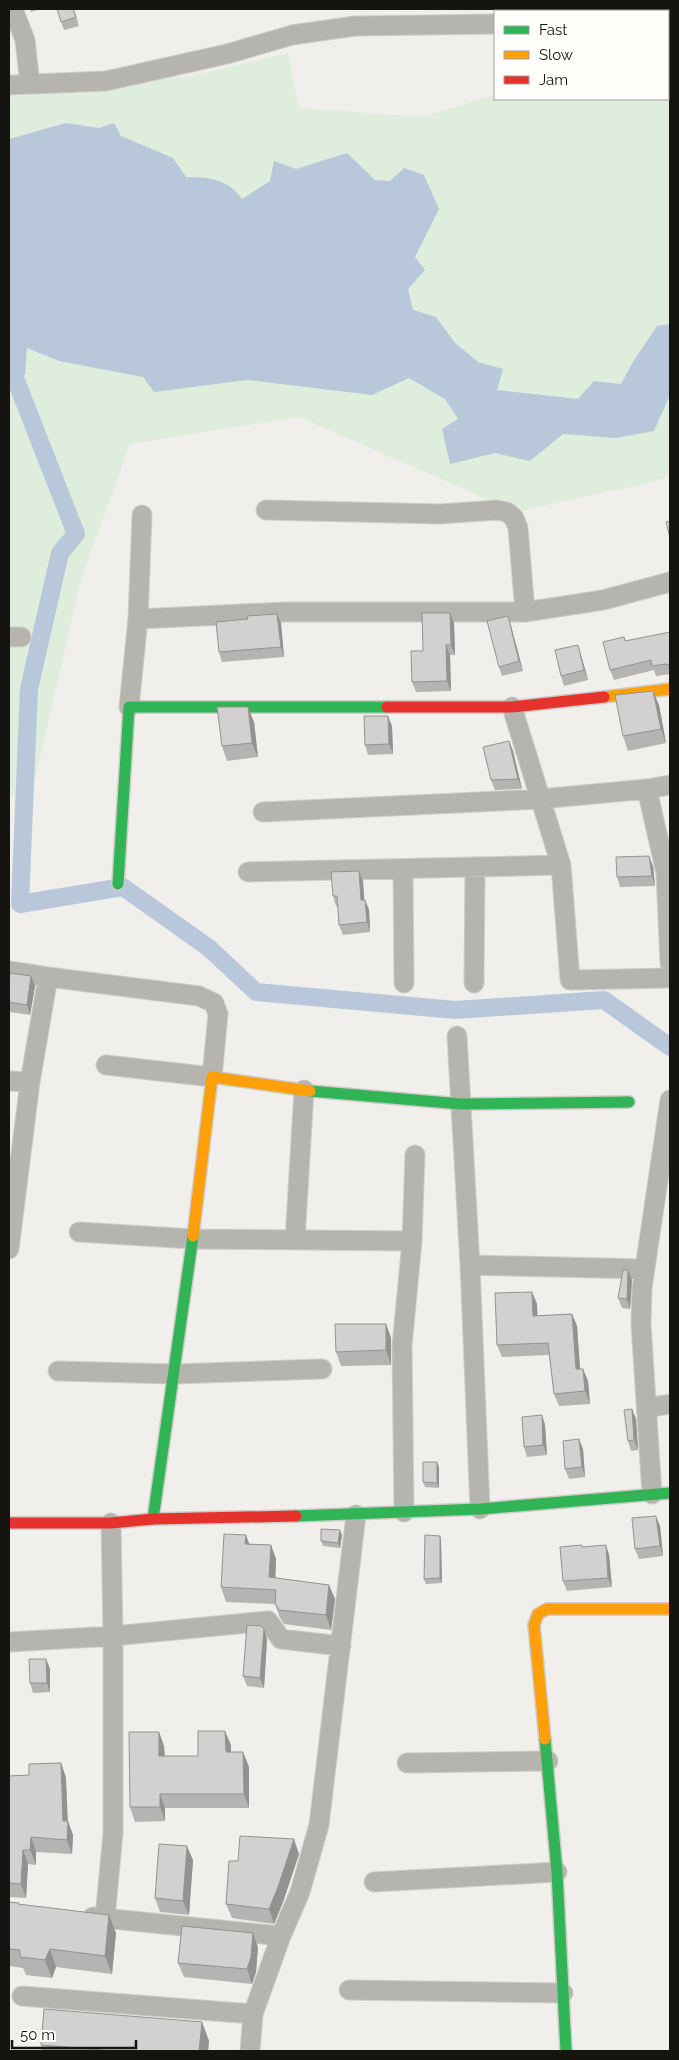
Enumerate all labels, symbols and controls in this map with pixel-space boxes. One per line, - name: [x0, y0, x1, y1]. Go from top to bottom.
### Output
- legend: [494, 10, 669, 100]
- text: Fast: [539, 21, 567, 39]
- text: Slow: [539, 46, 573, 64]
- text: Jam: [539, 71, 568, 89]
- scale bar: [12, 2018, 136, 2050]
- text: 50 m: [20, 2026, 55, 2044]

